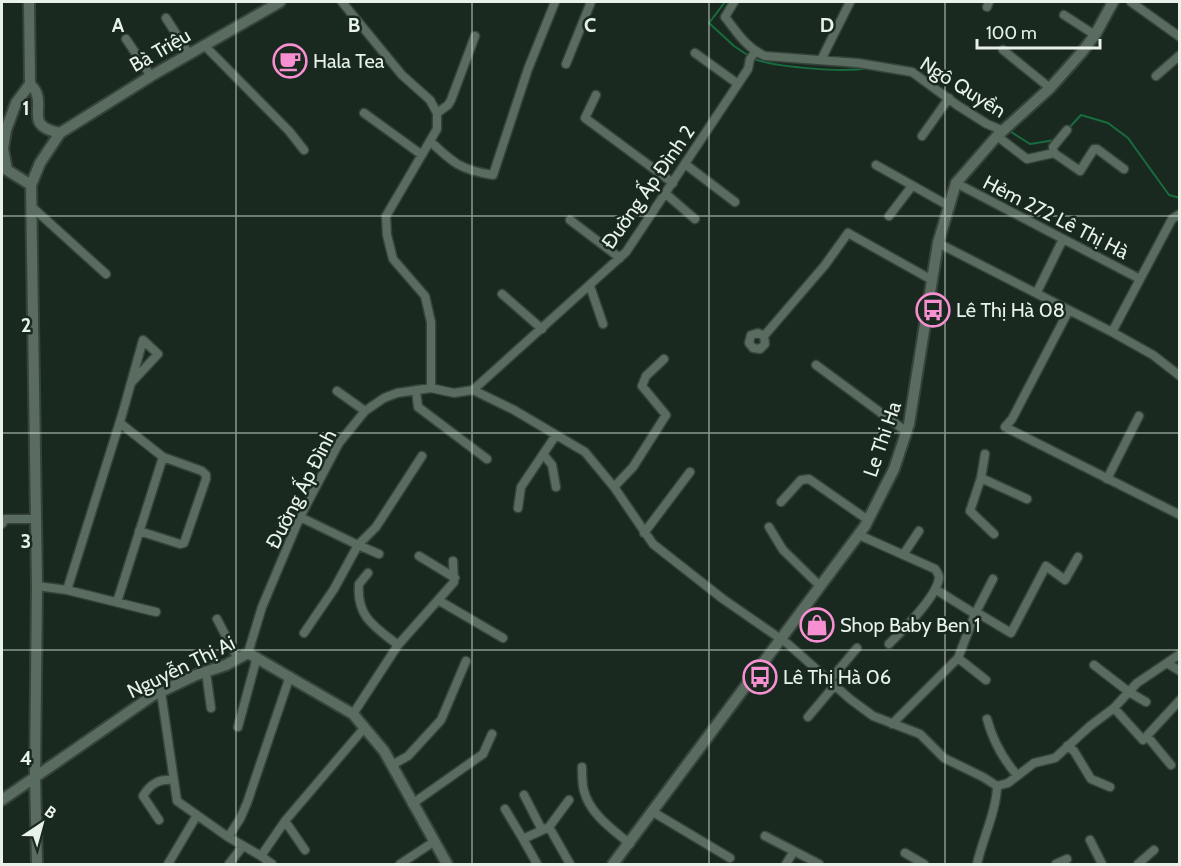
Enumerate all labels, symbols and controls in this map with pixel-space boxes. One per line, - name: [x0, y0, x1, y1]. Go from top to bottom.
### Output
- scale bar: [977, 12, 1100, 50]
- text: A: [112, 13, 125, 37]
- text: B: [348, 13, 360, 37]
- text: C: [584, 13, 596, 37]
- text: D: [820, 13, 834, 37]
- text: 100 m: [986, 22, 1037, 44]
- street label: Bà Triệu: [125, 23, 195, 77]
- cafe icon: Hala Tea: [272, 43, 308, 79]
- place label: Hala Tea: [313, 49, 385, 73]
- street label: Ngô Quyền: [916, 51, 1010, 123]
- text: 1: [22, 96, 30, 120]
- street label: Đường Ấp Đình 2: [595, 119, 700, 253]
- street label: Hẻm 272 Lê Thị Hà: [979, 170, 1133, 264]
- bus stop icon: Lê Thị Hà 08: [915, 292, 951, 328]
- place label: Lê Thị Hà 08: [956, 298, 1065, 322]
- text: 2: [21, 313, 31, 337]
- street label: Le Thi Ha: [858, 398, 906, 480]
- street label: Đường Ấp Đình: [259, 425, 341, 553]
- text: 3: [21, 529, 31, 553]
- shop icon: Shop Baby Ben 1: [799, 607, 835, 643]
- place label: Shop Baby Ben 1: [840, 613, 980, 637]
- street label: Nguyễn Thị Ai: [123, 631, 239, 703]
- bus stop icon: Lê Thị Hà 06: [742, 659, 778, 695]
- place label: Lê Thị Hà 06: [783, 665, 891, 689]
- text: 4: [20, 746, 32, 770]
- north arrow: [12, 794, 72, 854]
- text: B: [41, 802, 60, 823]

